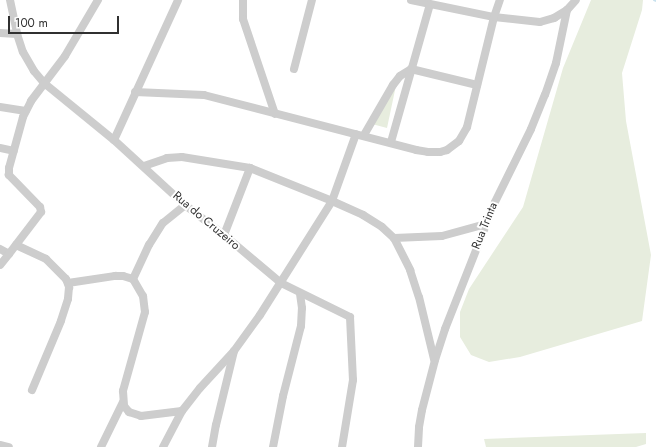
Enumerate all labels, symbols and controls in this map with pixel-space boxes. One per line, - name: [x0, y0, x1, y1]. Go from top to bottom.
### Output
- scale bar: [10, 8, 121, 34]
- text: 100 m: [15, 14, 48, 32]
- street label: Rua do Cruzeiro: [170, 189, 242, 253]
- street label: Rua Trinta: [469, 200, 501, 252]

